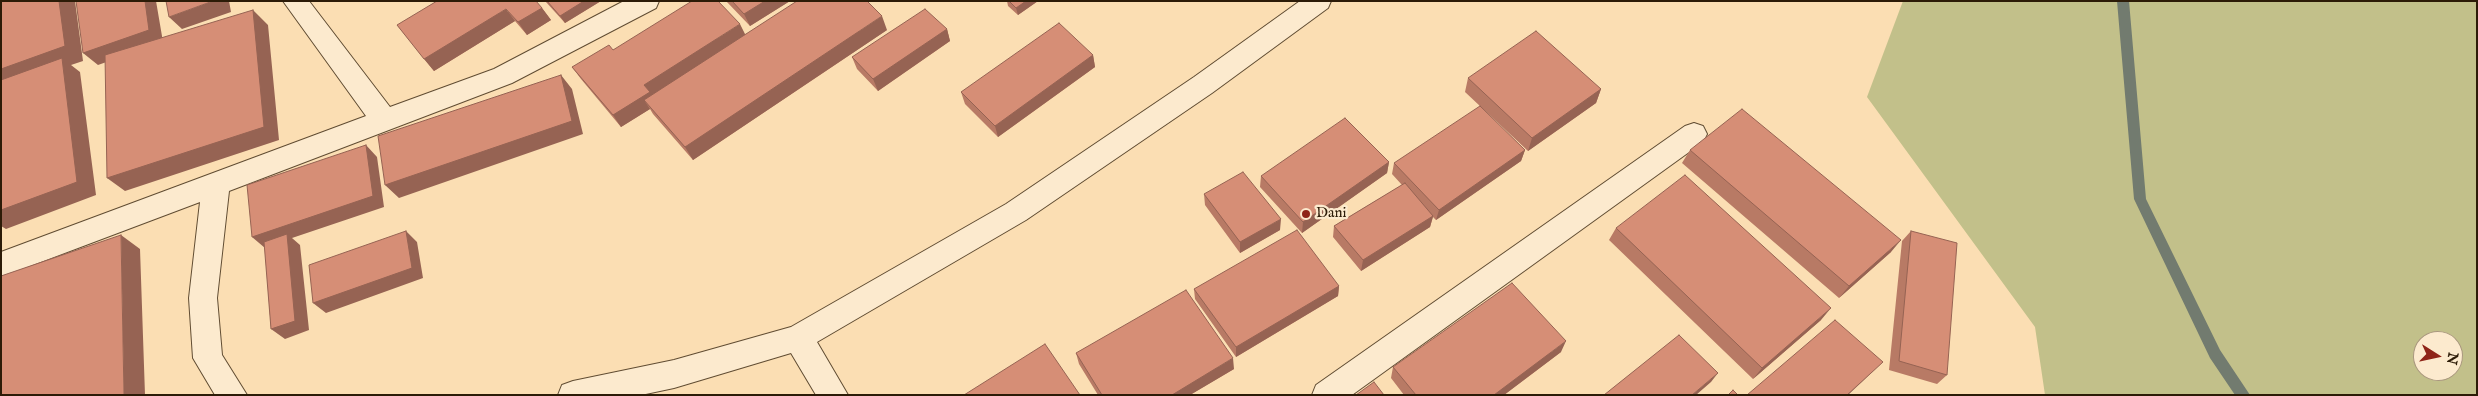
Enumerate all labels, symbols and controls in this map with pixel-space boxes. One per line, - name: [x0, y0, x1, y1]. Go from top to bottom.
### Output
- place label: Dani: [1316, 205, 1347, 223]
- marker: Dani: [1300, 208, 1312, 220]
- north arrow: [2413, 331, 2463, 381]
- text: N: [2442, 351, 2462, 366]

